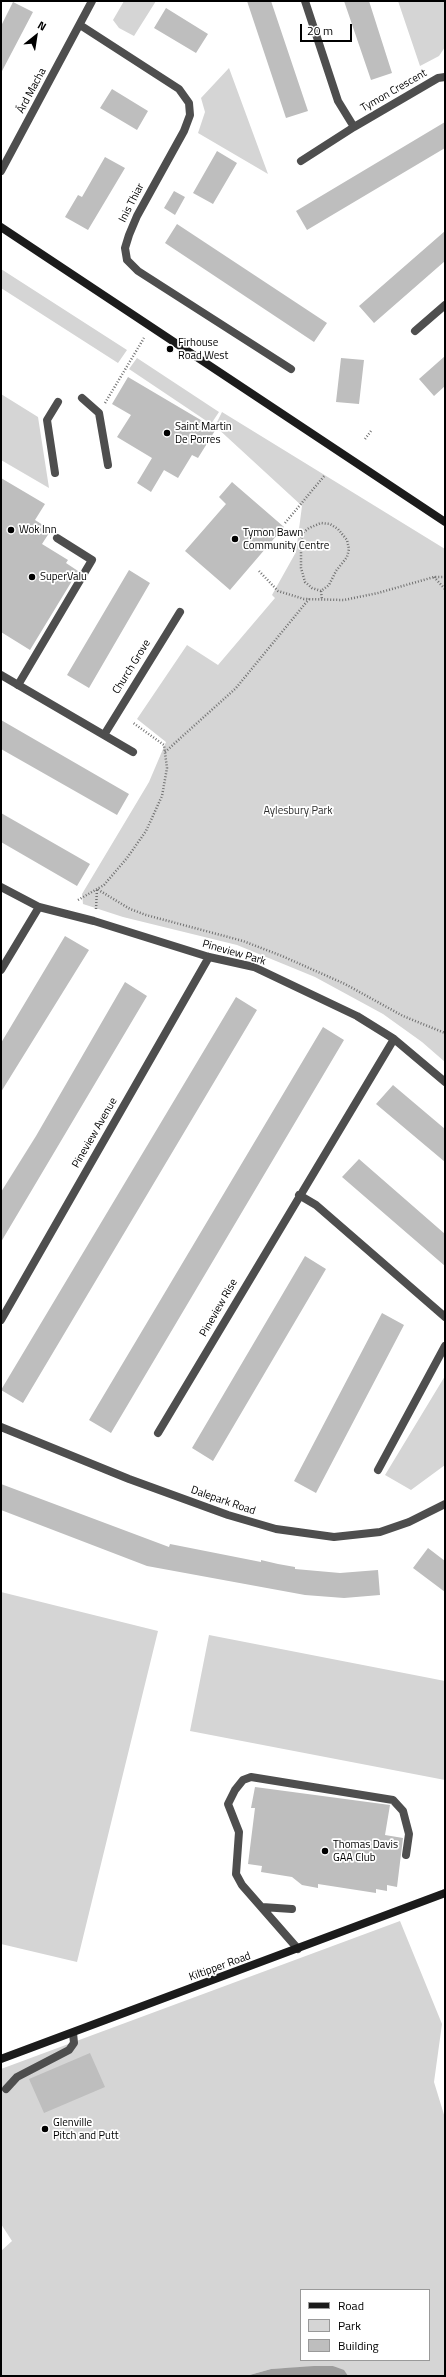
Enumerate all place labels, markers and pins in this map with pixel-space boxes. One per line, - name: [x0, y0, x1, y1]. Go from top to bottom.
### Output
- place label: Firhouse Road West: [178, 336, 228, 362]
- marker: Firhouse Road West: [165, 344, 175, 354]
- place label: Saint Martin De Porres: [175, 420, 232, 446]
- marker: Saint Martin De Porres: [162, 428, 172, 438]
- place label: Wok Inn: [19, 523, 57, 537]
- marker: Wok Inn: [6, 525, 16, 535]
- place label: Tymon Bawn Community Centre: [243, 526, 329, 552]
- marker: Tymon Bawn Community Centre: [230, 534, 240, 544]
- place label: SuperValu: [40, 570, 87, 584]
- marker: SuperValu: [27, 572, 37, 582]
- place label: Thomas Davis GAA Club: [333, 1838, 398, 1864]
- marker: Thomas Davis GAA Club: [320, 1846, 330, 1856]
- place label: Glenville Pitch and Putt: [53, 2116, 119, 2142]
- marker: Glenville Pitch and Putt: [40, 2124, 50, 2134]

